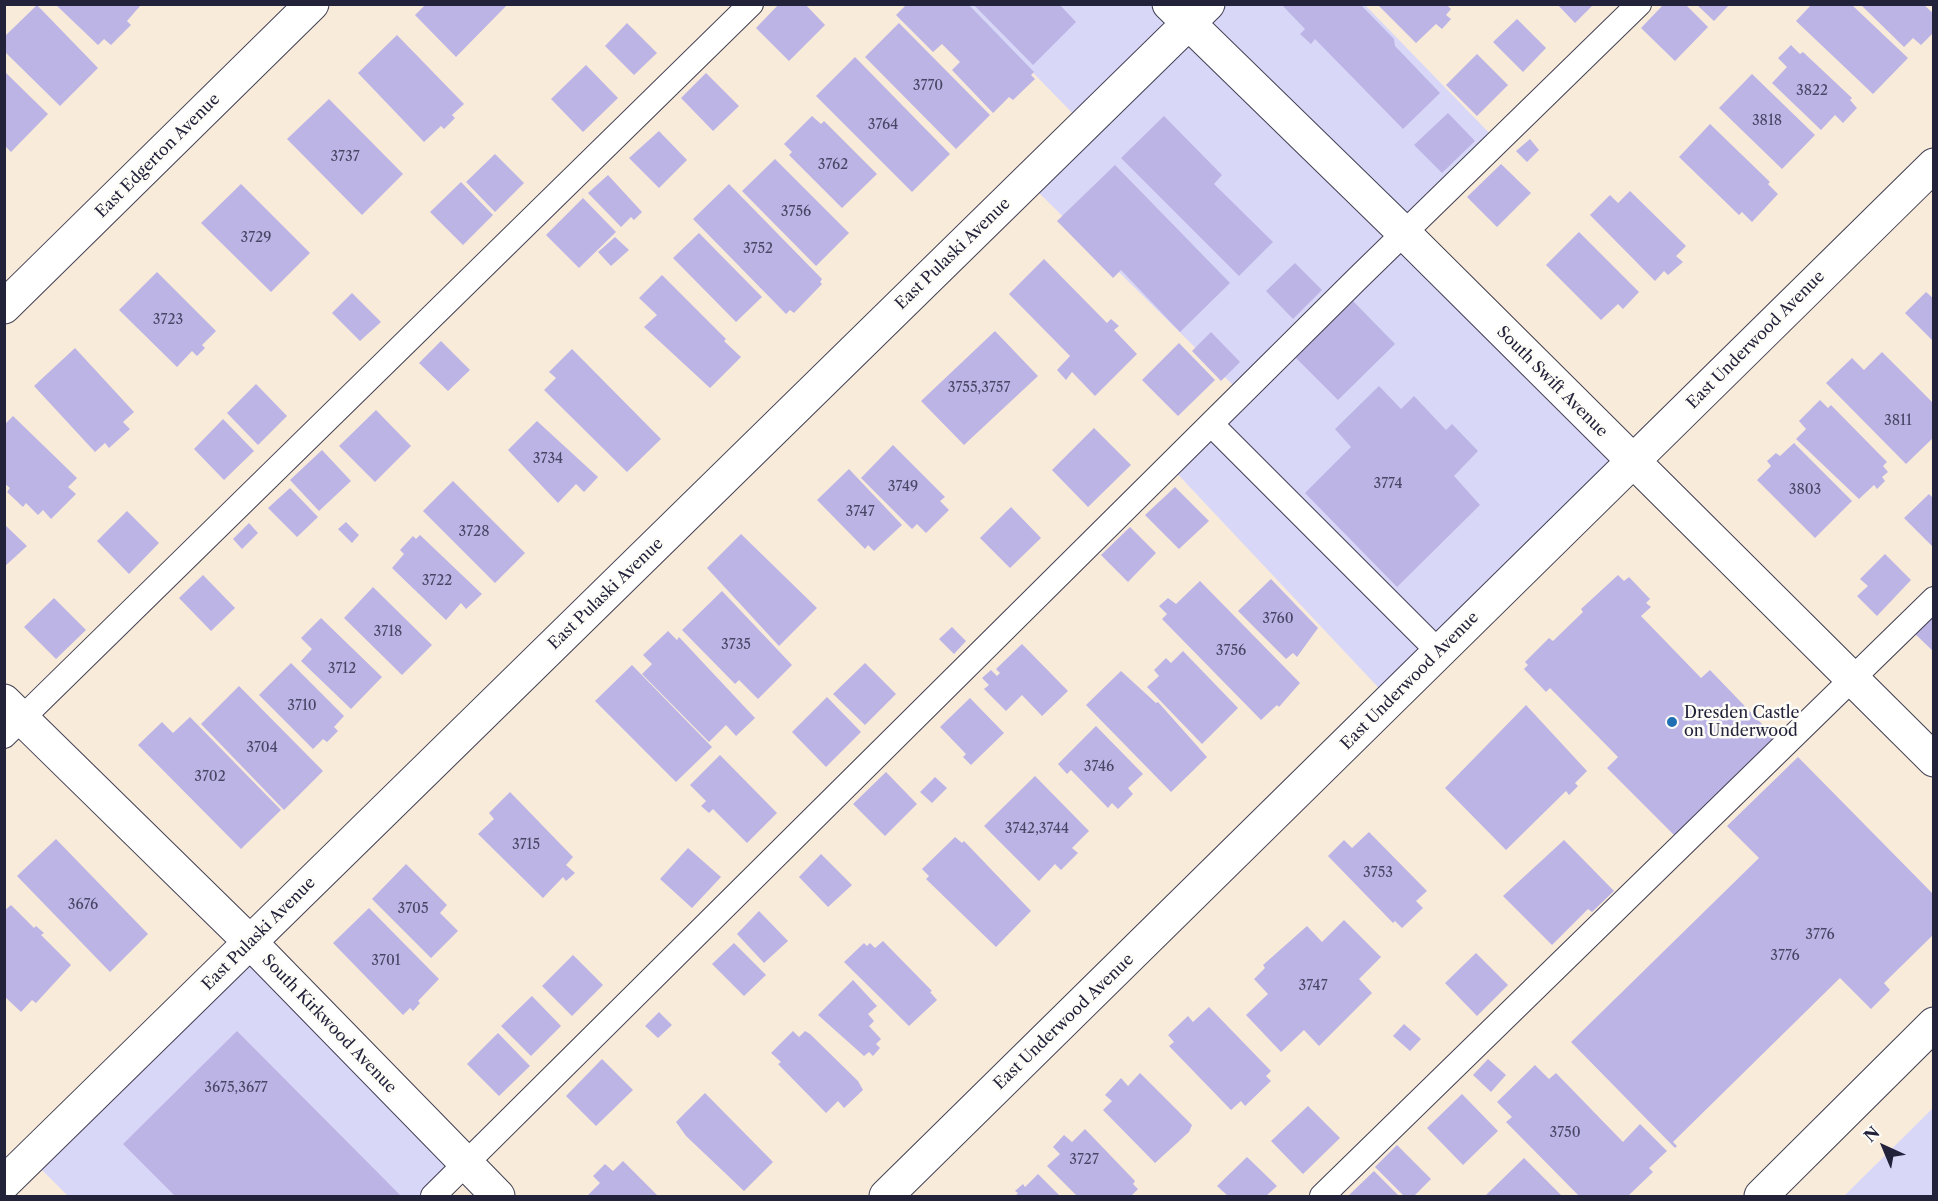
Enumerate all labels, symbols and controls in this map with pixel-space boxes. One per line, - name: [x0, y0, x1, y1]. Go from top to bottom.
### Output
- house number: 3770: [913, 78, 943, 94]
- house number: 3822: [1796, 83, 1828, 99]
- street label: East Edgerton Avenue: [92, 90, 224, 222]
- house number: 3818: [1752, 113, 1782, 129]
- house number: 3764: [868, 117, 898, 133]
- house number: 3737: [330, 149, 360, 165]
- house number: 3762: [818, 157, 848, 173]
- street label: East Pulaski Avenue: [892, 194, 1014, 314]
- house number: 3756: [781, 204, 811, 220]
- house number: 3729: [241, 230, 271, 246]
- house number: 3752: [743, 241, 773, 257]
- street label: East Underwood Avenue: [1683, 267, 1829, 413]
- house number: 3723: [153, 312, 183, 328]
- street label: South Swift Avenue: [1493, 323, 1611, 441]
- house number: 3755,3757: [948, 380, 1010, 396]
- house number: 3811: [1884, 413, 1912, 429]
- house number: 3734: [533, 451, 563, 467]
- house number: 3774: [1373, 476, 1403, 492]
- house number: 3749: [888, 479, 918, 495]
- house number: 3803: [1789, 482, 1821, 498]
- house number: 3747: [845, 504, 875, 520]
- house number: 3728: [459, 524, 489, 540]
- street label: East Pulaski Avenue: [545, 534, 667, 654]
- house number: 3722: [422, 573, 452, 589]
- street label: East Underwood Avenue: [1337, 608, 1483, 754]
- house number: 3760: [1262, 611, 1294, 627]
- house number: 3718: [374, 624, 402, 640]
- house number: 3735: [721, 637, 751, 653]
- house number: 3756: [1216, 643, 1246, 659]
- house number: 3712: [328, 661, 356, 677]
- house number: 3710: [287, 698, 317, 714]
- place label: Dresden Castle on Underwood: [1684, 703, 1799, 741]
- marker: Dresden Castle on Underwood: [1665, 715, 1679, 729]
- house number: 3704: [246, 740, 278, 756]
- house number: 3746: [1084, 759, 1114, 775]
- house number: 3702: [194, 769, 226, 785]
- house number: 3742,3744: [1005, 821, 1069, 837]
- house number: 3715: [512, 837, 540, 853]
- house number: 3753: [1363, 865, 1393, 881]
- street label: East Pulaski Avenue: [198, 873, 320, 995]
- house number: 3676: [68, 897, 98, 913]
- house number: 3705: [397, 901, 429, 917]
- house number: 3776: [1805, 927, 1835, 943]
- house number: 3776: [1770, 948, 1800, 964]
- street label: East Underwood Avenue: [990, 950, 1138, 1094]
- street label: South Kirkwood Avenue: [258, 951, 400, 1097]
- house number: 3701: [371, 953, 401, 969]
- house number: 3747: [1298, 978, 1328, 994]
- house number: 3675,3677: [204, 1080, 268, 1096]
- north arrow: [1854, 1117, 1914, 1177]
- text: N: [1860, 1122, 1883, 1146]
- house number: 3750: [1549, 1125, 1581, 1141]
- house number: 3727: [1069, 1152, 1099, 1168]

